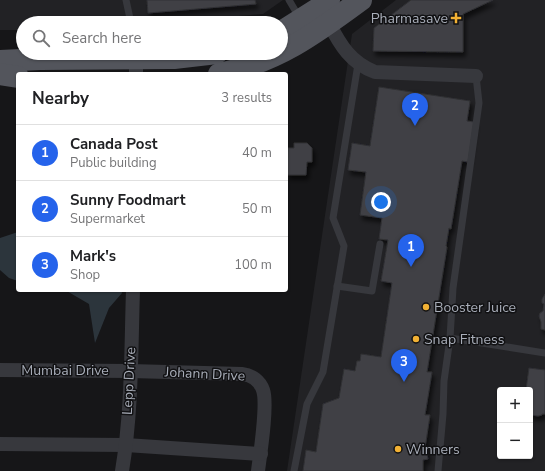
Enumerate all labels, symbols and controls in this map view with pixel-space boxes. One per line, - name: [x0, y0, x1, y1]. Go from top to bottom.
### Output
- place label: Pharmasave: [371, 9, 448, 28]
- marker: Pharmasave: [451, 13, 461, 23]
- search box: [16, 16, 288, 60]
- icon: search: [30, 27, 52, 49]
- text: Search here: [62, 28, 142, 48]
- text: Nearby: [32, 87, 89, 110]
- text: 3 results: [221, 89, 272, 107]
- pin: 2: [402, 93, 428, 126]
- text: Canada Post: [70, 134, 157, 154]
- text: 1: [41, 144, 49, 162]
- text: 40 m: [242, 144, 272, 162]
- text: Public building: [70, 154, 157, 172]
- text: Sunny Foodmart: [70, 190, 185, 210]
- your location: [371, 192, 391, 212]
- text: 2: [41, 200, 49, 218]
- text: 50 m: [242, 200, 272, 218]
- text: Supermarket: [70, 210, 145, 228]
- pin: 1: [398, 234, 424, 267]
- text: Mark's: [70, 246, 116, 266]
- text: 3: [41, 256, 49, 274]
- text: 100 m: [234, 256, 272, 274]
- text: Shop: [70, 266, 100, 284]
- place label: Booster Juice: [434, 298, 516, 317]
- marker: Booster Juice: [421, 302, 431, 312]
- place label: Snap Fitness: [424, 330, 505, 349]
- marker: Snap Fitness: [411, 334, 421, 344]
- street label: Lepp Drive: [118, 346, 140, 416]
- pin: 3: [391, 349, 417, 382]
- street label: Mumbai Drive: [21, 361, 109, 380]
- street label: Johann Drive: [163, 362, 246, 386]
- map controls: [497, 387, 533, 459]
- button: +: [497, 387, 533, 423]
- button: −: [497, 423, 533, 459]
- place label: Winners: [406, 440, 460, 459]
- marker: Winners: [393, 444, 403, 454]

